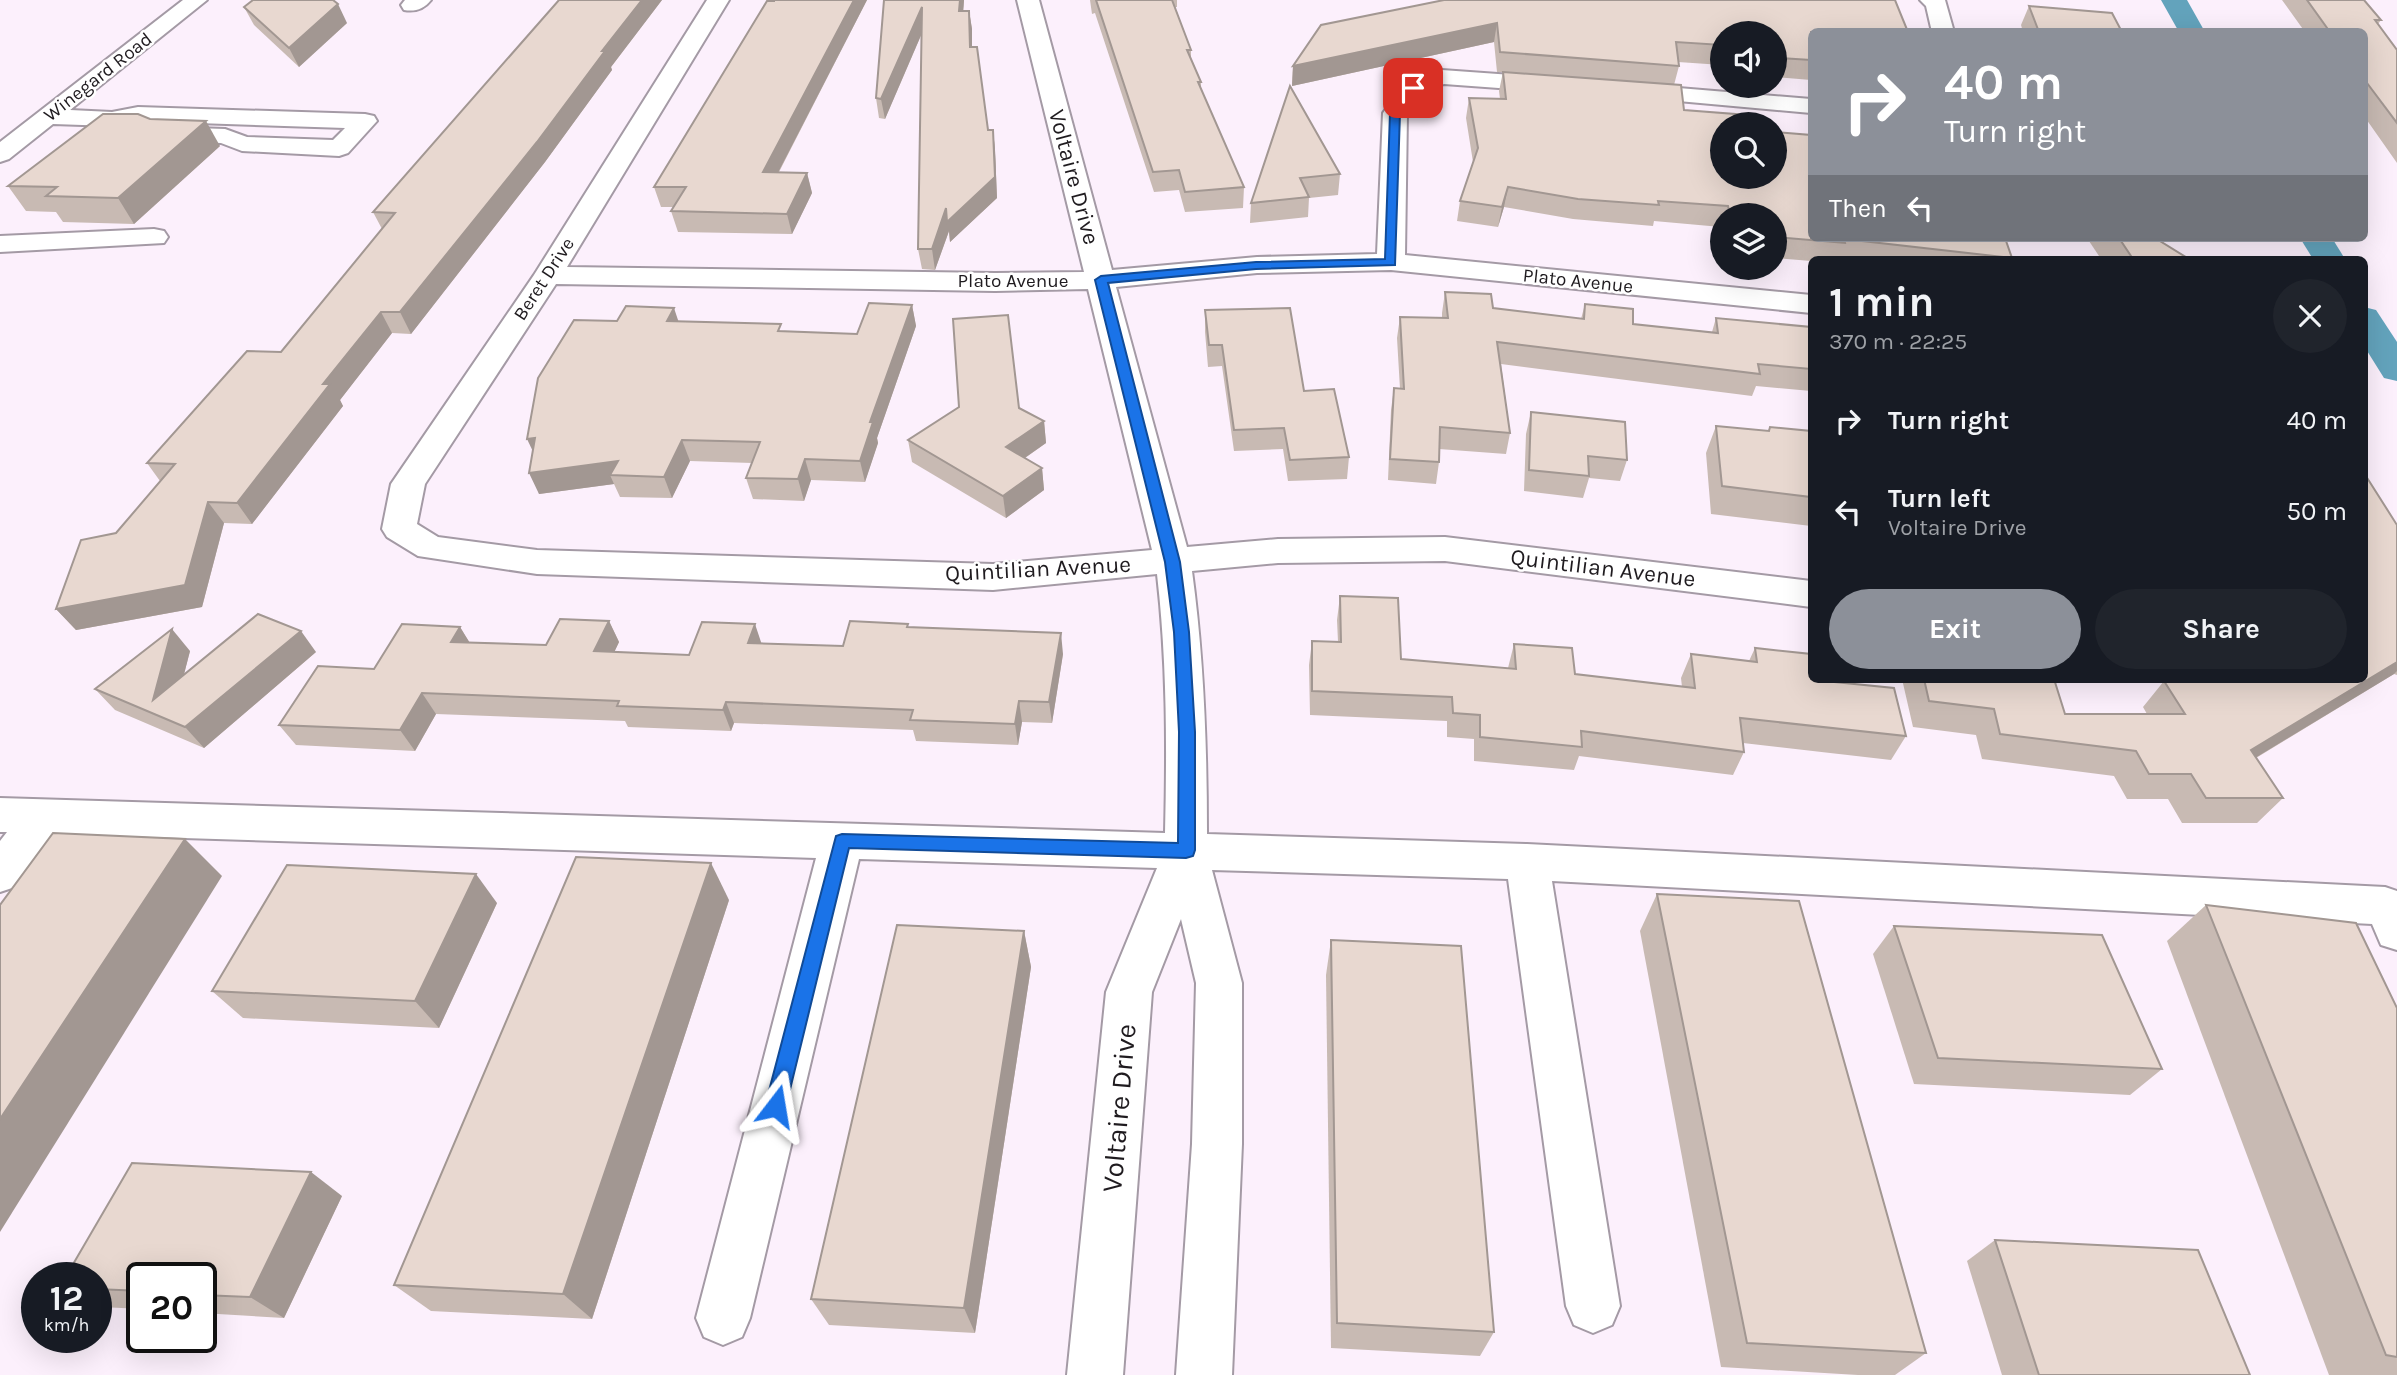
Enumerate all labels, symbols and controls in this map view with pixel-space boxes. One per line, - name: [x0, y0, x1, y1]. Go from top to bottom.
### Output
- map controls: [1710, 21, 1787, 280]
- button: sound: [1710, 21, 1787, 98]
- street label: Winegard Road: [39, 28, 157, 126]
- text: 40 m: [1944, 54, 2063, 111]
- icon: right: [1829, 56, 1920, 147]
- pin: [1383, 58, 1443, 118]
- icon: arrive: [1394, 69, 1432, 107]
- street label: Voltaire Drive: [1043, 107, 1105, 247]
- button: search: [1710, 112, 1787, 189]
- text: Turn right: [1944, 113, 2086, 150]
- icon: left: [1901, 189, 1939, 227]
- text: Then: [1829, 193, 1887, 224]
- button: layers: [1710, 203, 1787, 280]
- street label: Beret Drive: [509, 233, 579, 325]
- street label: Plato Avenue: [1522, 264, 1634, 298]
- street label: Plato Avenue: [958, 270, 1068, 292]
- text: 1 min: [1829, 277, 1934, 327]
- button: close: [2273, 279, 2347, 353]
- text: 370 m · 22:25: [1829, 328, 1967, 355]
- icon: right: [1829, 402, 1867, 440]
- text: Turn right: [1888, 405, 2009, 436]
- text: 40 m: [2287, 405, 2347, 436]
- text: Turn left: [1888, 483, 1990, 514]
- icon: left: [1829, 493, 1867, 531]
- text: 50 m: [2286, 496, 2347, 527]
- text: Voltaire Drive: [1888, 514, 2027, 541]
- street label: Quintilian Avenue: [1509, 543, 1697, 593]
- street label: Quintilian Avenue: [944, 551, 1132, 587]
- button: Exit: [1829, 589, 2081, 669]
- button: Share: [2095, 589, 2347, 669]
- street label: Voltaire Drive: [1095, 1022, 1143, 1194]
- position arrow: [739, 1069, 813, 1143]
- speed limit sign: 20: [126, 1262, 217, 1353]
- text: 12: [50, 1278, 83, 1319]
- text: km/h: [44, 1314, 89, 1336]

